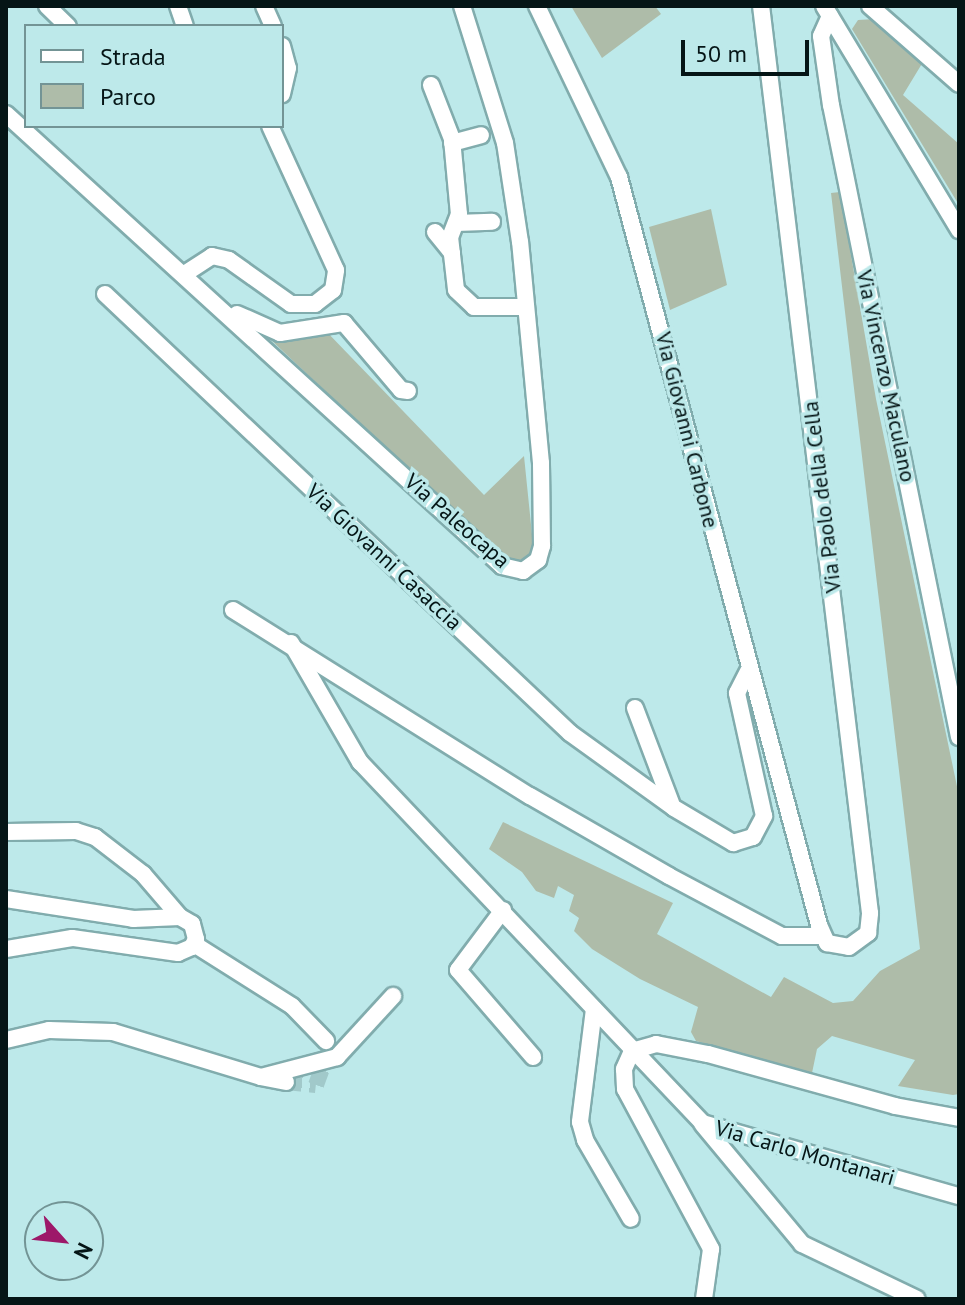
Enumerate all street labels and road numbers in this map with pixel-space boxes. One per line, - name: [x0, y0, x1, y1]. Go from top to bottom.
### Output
- street label: Via Vincenzo Maculano: [851, 267, 921, 485]
- street label: Via Giovanni Carbone: [650, 329, 724, 531]
- street label: Via Paolo della Cella: [797, 400, 847, 594]
- street label: Via Paleocapa: [399, 468, 515, 574]
- street label: Via Giovanni Casaccia: [301, 478, 467, 636]
- street label: Via Carlo Montanari: [712, 1115, 898, 1191]

